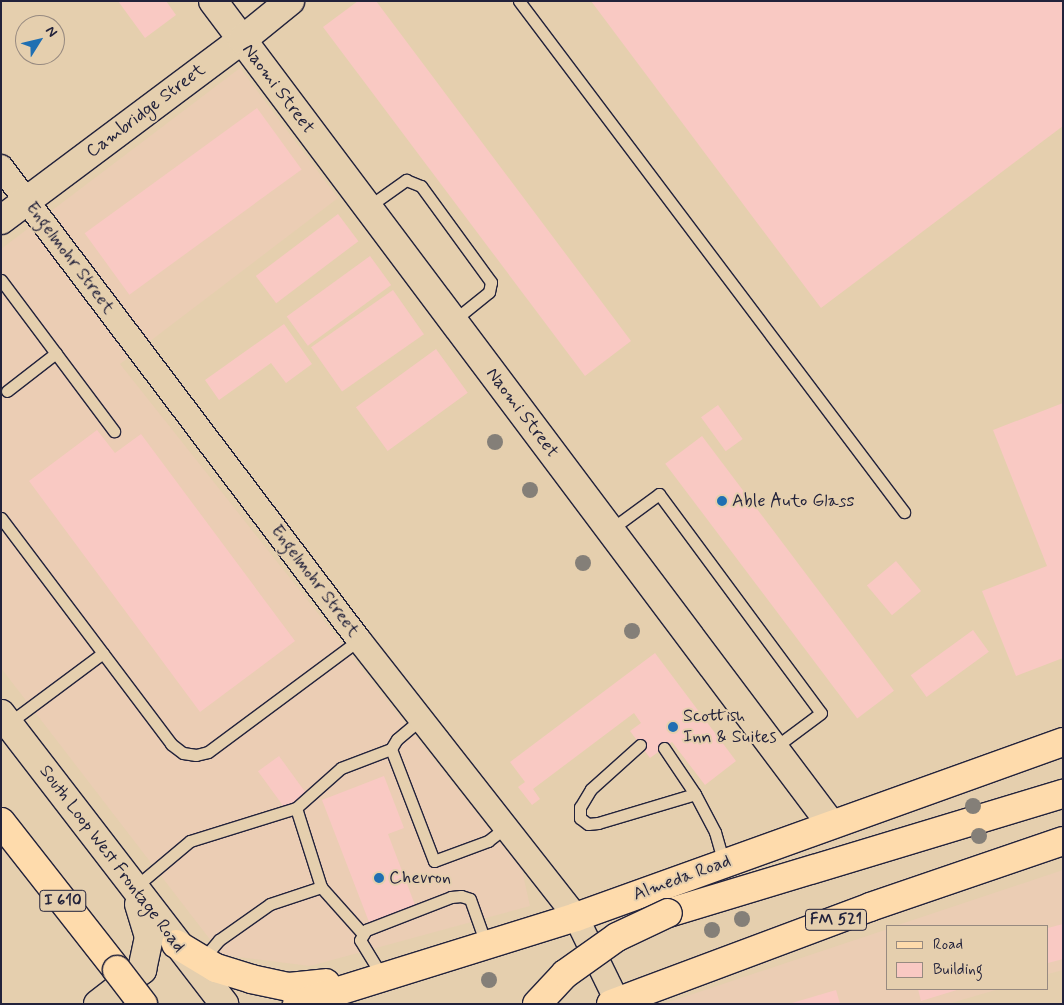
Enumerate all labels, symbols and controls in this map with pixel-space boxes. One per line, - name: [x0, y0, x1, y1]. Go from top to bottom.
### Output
- north arrow: [15, 15, 65, 65]
- text: N: [41, 23, 61, 41]
- street label: Naomi Street: [237, 40, 319, 138]
- street label: Cambridge Street: [82, 59, 210, 163]
- street label: Engelmohr Street: [21, 198, 119, 318]
- street label: Naomi Street: [481, 364, 563, 462]
- place label: Able Auto Glass: [732, 490, 851, 512]
- marker: Able Auto Glass: [716, 495, 728, 507]
- street label: Engelmohr Street: [266, 521, 364, 641]
- place label: Scottish Inn & Suites: [683, 706, 776, 749]
- marker: Scottish Inn & Suites: [667, 721, 679, 733]
- street label: South Loop West Frontage Road: [34, 760, 190, 958]
- street label: Almeda Road: [630, 850, 734, 906]
- place label: Chevron: [389, 867, 451, 889]
- marker: Chevron: [373, 872, 385, 884]
- road number: I 610: [39, 888, 87, 914]
- road number: FM 521: [805, 906, 867, 934]
- legend: [886, 925, 1049, 990]
- text: Road: [933, 935, 963, 955]
- text: Building: [933, 960, 983, 980]

